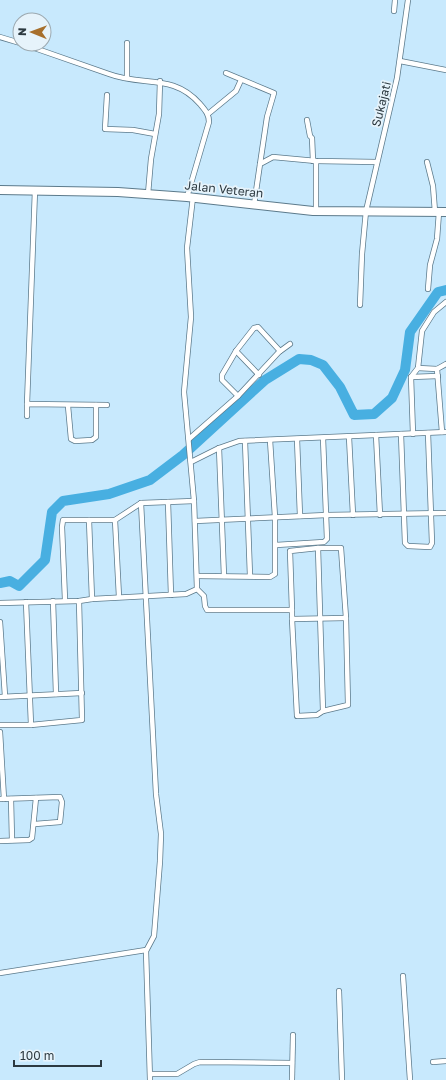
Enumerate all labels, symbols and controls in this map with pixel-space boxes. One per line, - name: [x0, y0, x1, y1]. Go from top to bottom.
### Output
- north arrow: [12, 12, 52, 52]
- text: N: [15, 28, 28, 36]
- street label: Sukajati: [368, 80, 394, 128]
- street label: Jalan Veteran: [184, 177, 264, 201]
- scale bar: [14, 1042, 101, 1068]
- text: 100 m: [20, 1048, 54, 1063]

